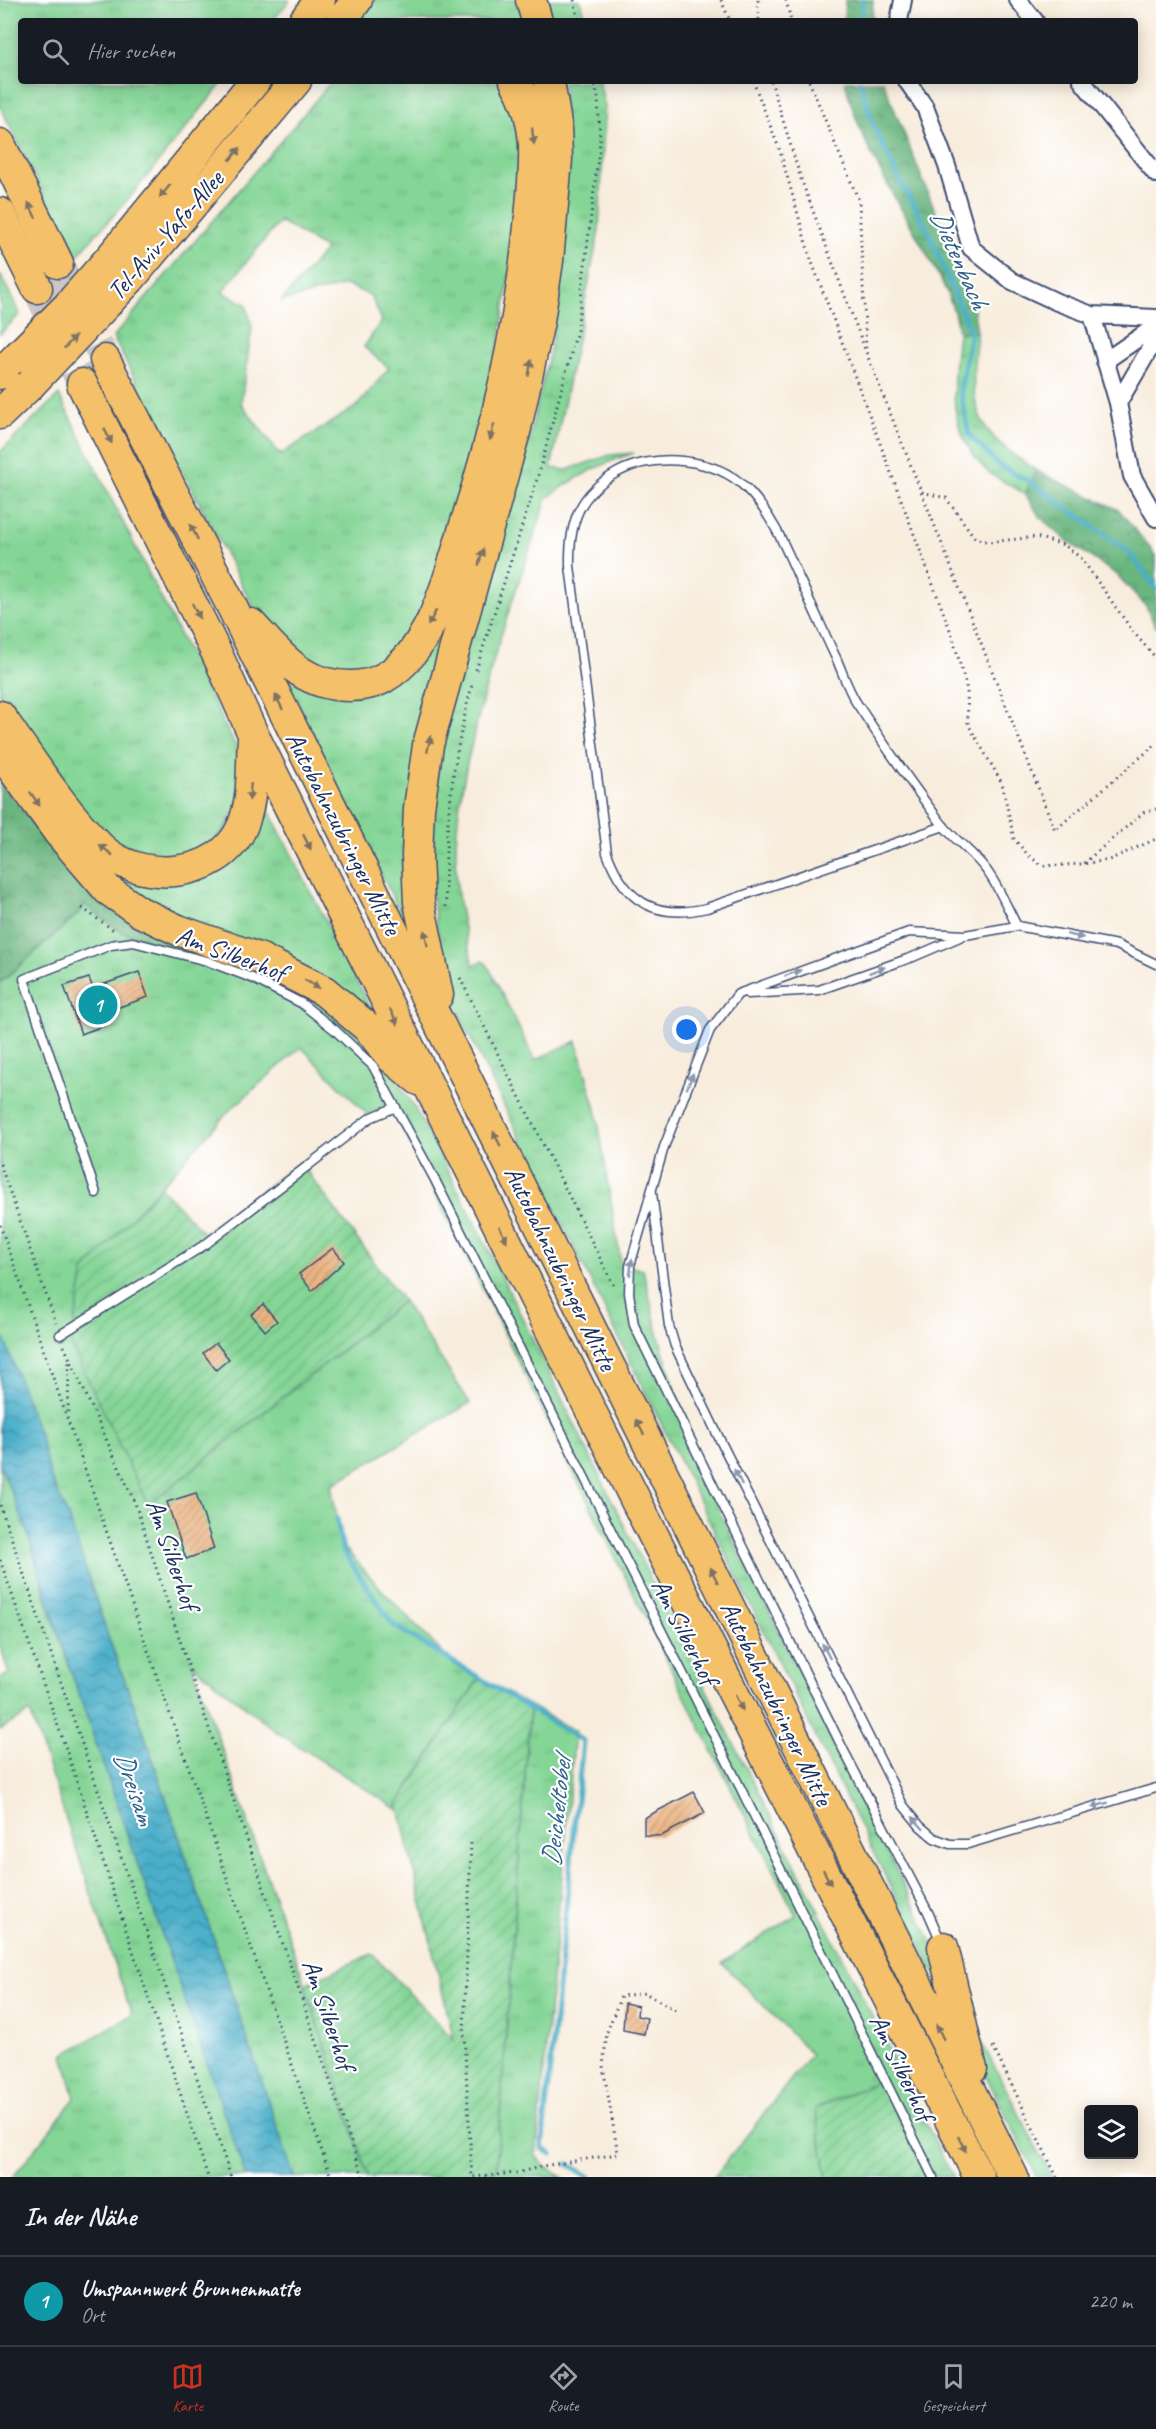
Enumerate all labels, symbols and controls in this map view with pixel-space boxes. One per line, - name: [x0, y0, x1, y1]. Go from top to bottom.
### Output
- search box: [18, 18, 1138, 84]
- icon: search: [39, 35, 72, 68]
- text: Hier suchen: [87, 37, 175, 65]
- one-way arrow: [528, 127, 537, 146]
- one-way arrow: [228, 147, 241, 162]
- street label: Tel-Aviv-Yafo-Allee: [100, 162, 232, 307]
- one-way arrow: [160, 184, 172, 199]
- one-way arrow: [27, 202, 37, 219]
- water label: Dietenbach: [923, 204, 998, 316]
- one-way arrow: [63, 335, 76, 350]
- one-way arrow: [526, 358, 535, 377]
- one-way arrow: [487, 424, 496, 442]
- one-way arrow: [104, 428, 113, 445]
- one-way arrow: [189, 523, 199, 540]
- one-way arrow: [477, 548, 486, 566]
- one-way arrow: [191, 602, 200, 619]
- one-way arrow: [427, 609, 437, 626]
- one-way arrow: [275, 694, 284, 711]
- street label: Autobahnzubringer Mitte: [278, 726, 410, 942]
- one-way arrow: [424, 735, 434, 754]
- one-way arrow: [245, 783, 255, 802]
- one-way arrow: [29, 791, 41, 807]
- one-way arrow: [302, 834, 312, 851]
- one-way arrow: [98, 844, 114, 857]
- street label: Am Silberhof: [172, 918, 296, 991]
- one-way arrow: [421, 928, 430, 947]
- one-way arrow: [1065, 931, 1084, 941]
- one-way arrow: [868, 964, 886, 974]
- one-way arrow: [784, 968, 802, 977]
- one-way arrow: [303, 979, 320, 989]
- pin: 1: [78, 982, 118, 1028]
- one-way arrow: [390, 1008, 399, 1025]
- your location: [672, 1015, 701, 1044]
- one-way arrow: [685, 1072, 695, 1090]
- one-way arrow: [493, 1131, 502, 1148]
- street label: Autobahnzubringer Mitte: [497, 1161, 625, 1377]
- one-way arrow: [498, 1225, 508, 1242]
- one-way arrow: [627, 1257, 636, 1276]
- one-way arrow: [636, 1418, 645, 1435]
- one-way arrow: [734, 1469, 743, 1486]
- street label: Am Silberhof: [138, 1495, 209, 1620]
- one-way arrow: [709, 1566, 719, 1584]
- street label: Am Silberhof: [644, 1573, 728, 1695]
- street label: Autobahnzubringer Mitte: [713, 1596, 841, 1812]
- one-way arrow: [822, 1643, 831, 1660]
- one-way arrow: [734, 1694, 743, 1711]
- water label: Dreisam: [107, 1747, 164, 1831]
- water label: Deicheltobel: [533, 1748, 579, 1868]
- one-way arrow: [1091, 1801, 1109, 1810]
- one-way arrow: [911, 1815, 925, 1830]
- one-way arrow: [822, 1868, 832, 1885]
- street label: Am Silberhof: [294, 1955, 365, 2080]
- street label: Am Silberhof: [862, 2009, 944, 2131]
- one-way arrow: [936, 2023, 945, 2040]
- map controls: [1084, 2105, 1138, 2159]
- button: layers: [1084, 2105, 1138, 2159]
- one-way arrow: [958, 2136, 967, 2153]
- text: In der Nähe: [24, 2200, 136, 2233]
- text: Umspannwerk Brunnenmatte: [81, 2275, 300, 2303]
- text: 1: [39, 2289, 48, 2314]
- text: 220 m: [1089, 2289, 1132, 2314]
- text: Ort: [81, 2303, 105, 2328]
- tab: Karte: [171, 2360, 204, 2416]
- tab: Route: [547, 2360, 580, 2416]
- tab: Gespeichert: [922, 2360, 985, 2416]

